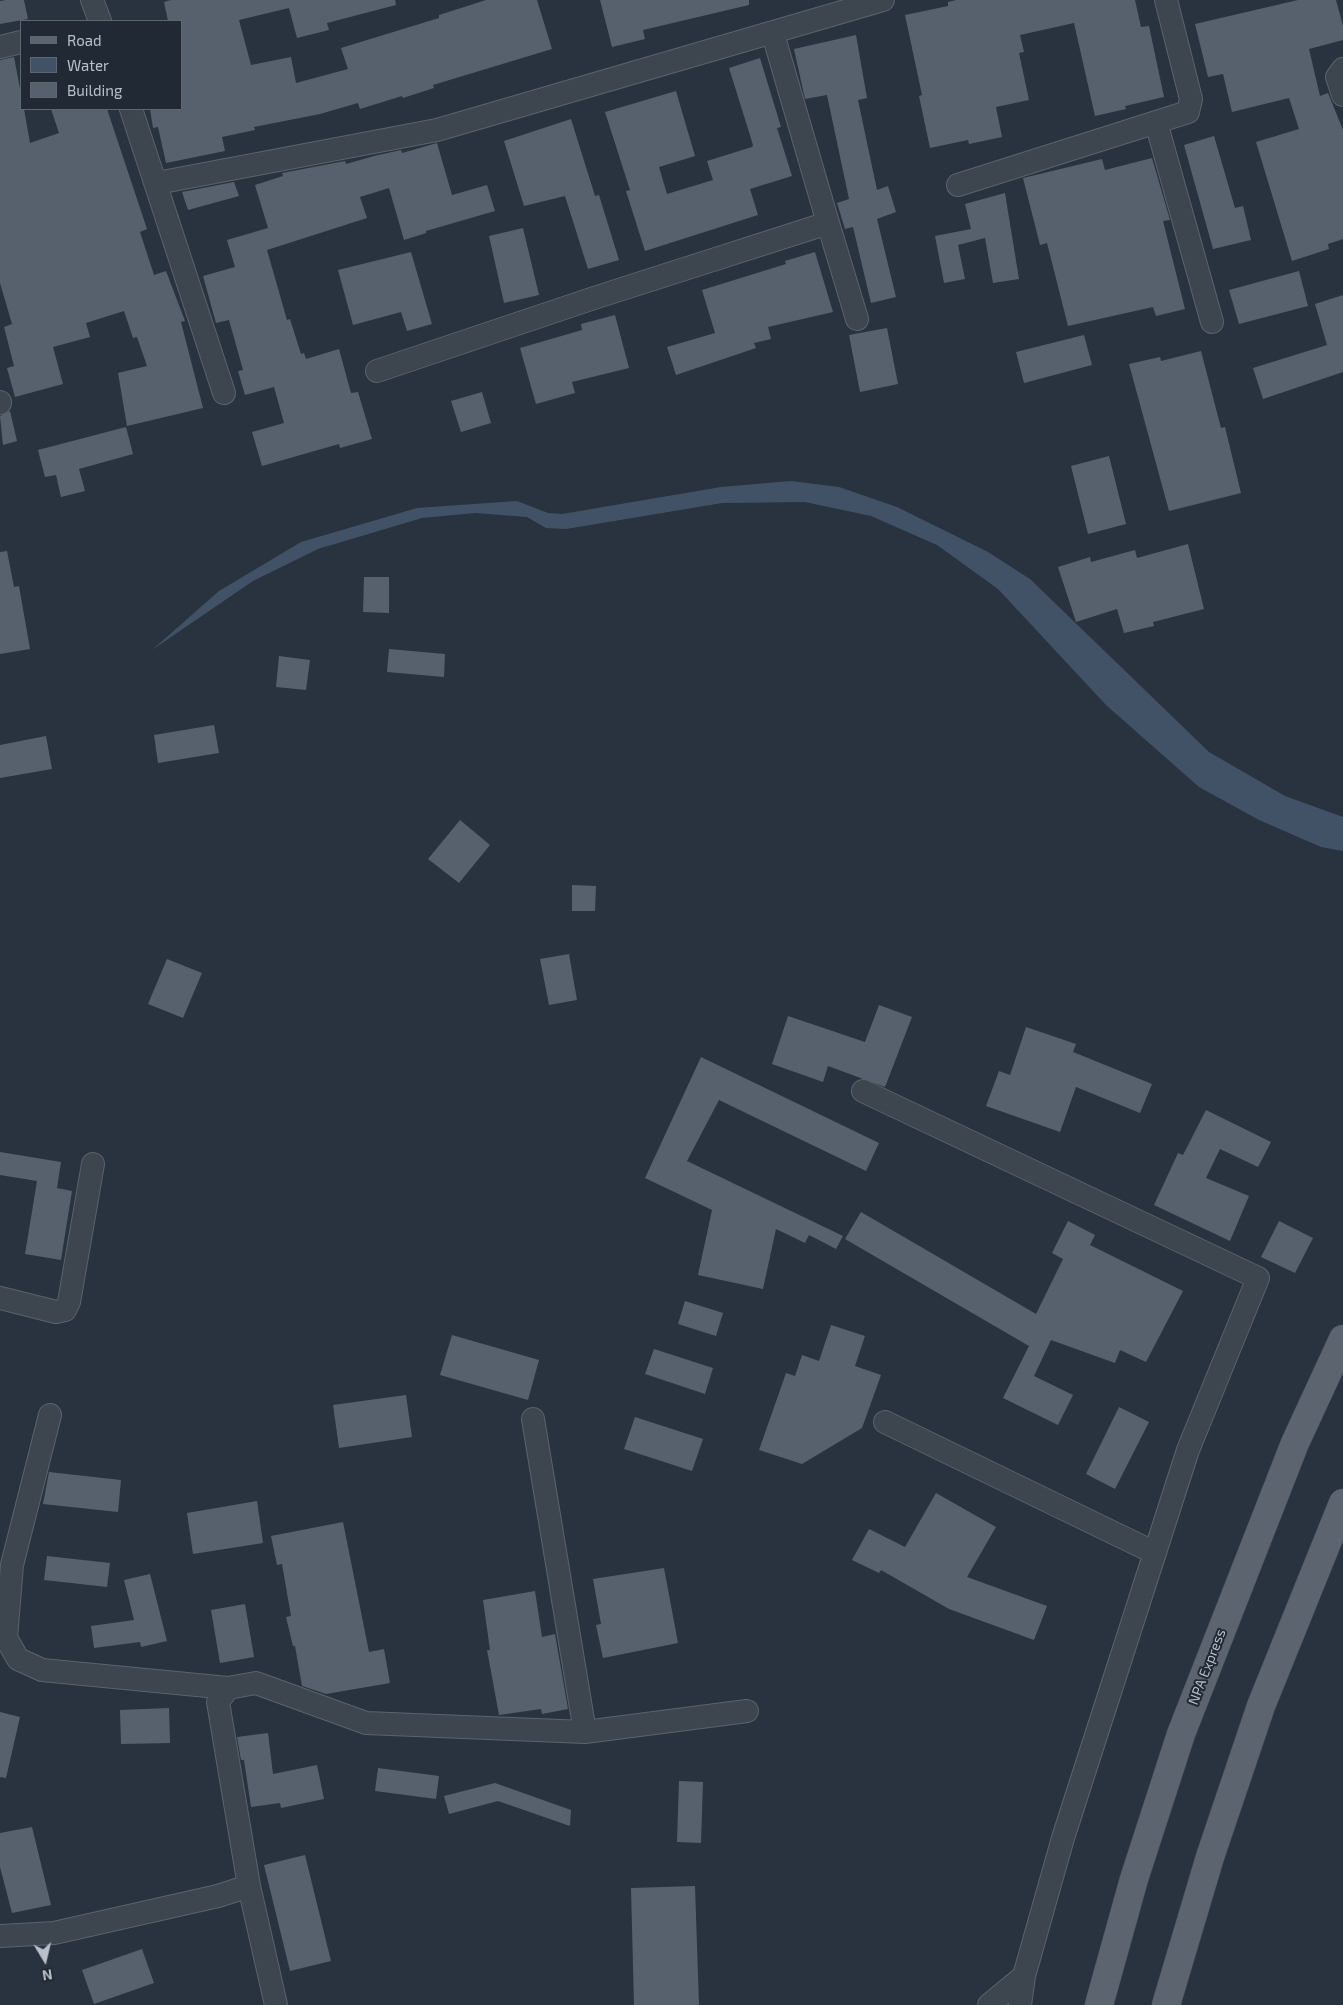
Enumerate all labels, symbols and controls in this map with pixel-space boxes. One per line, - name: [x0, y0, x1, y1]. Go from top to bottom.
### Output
- legend: [20, 20, 182, 110]
- text: Road: [67, 31, 102, 49]
- text: Water: [67, 56, 109, 74]
- text: Building: [67, 81, 122, 99]
- street label: NPA Express: [1185, 1627, 1229, 1707]
- north arrow: [20, 1935, 70, 1985]
- text: N: [41, 1966, 54, 1984]

